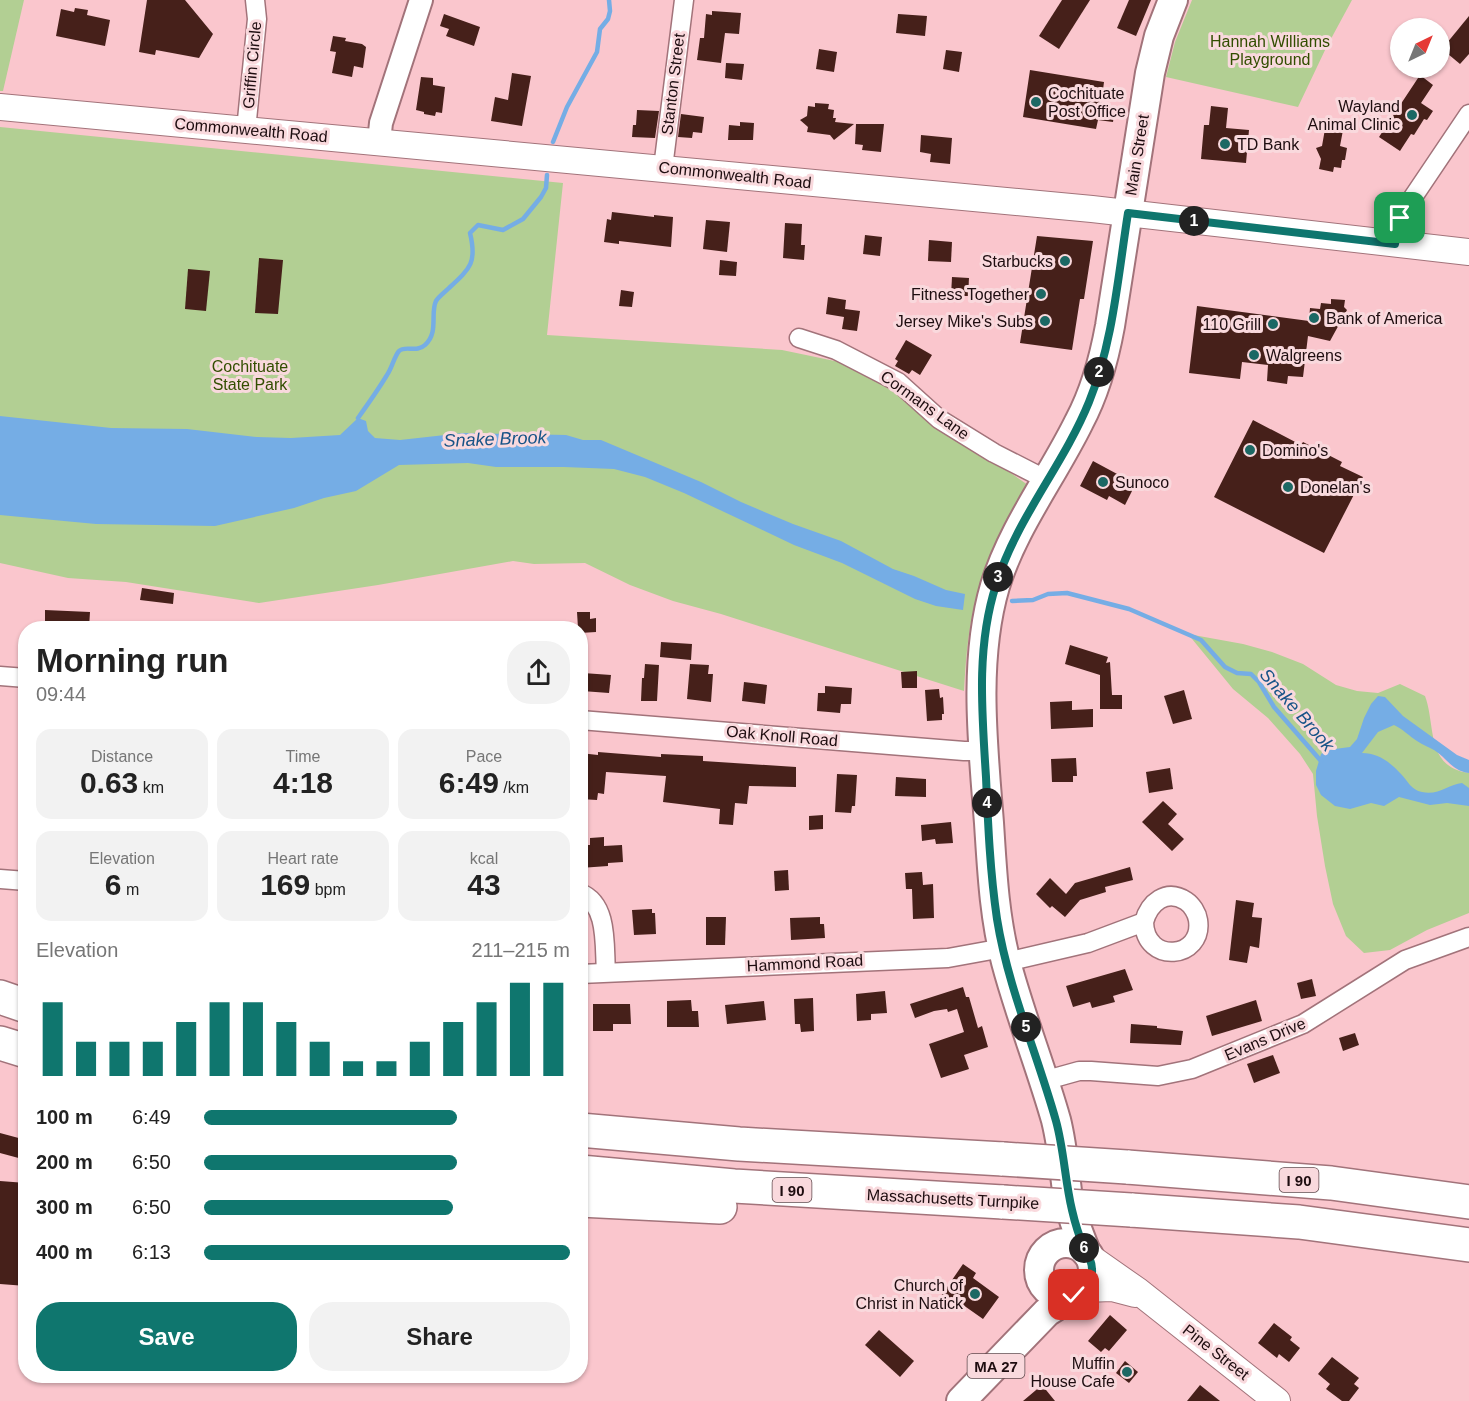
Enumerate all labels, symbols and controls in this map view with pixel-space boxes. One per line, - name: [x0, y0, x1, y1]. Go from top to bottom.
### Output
- north arrow: [1390, 18, 1450, 78]
- map controls: [1390, 18, 1450, 78]
- street label: Griffin Circle: [240, 20, 264, 109]
- street label: Stanton Street: [658, 32, 688, 136]
- park label: Hannah Williams Playground: [1210, 33, 1330, 68]
- place label: Cochituate Post Office: [1048, 85, 1126, 120]
- marker: Cochituate Post Office: [1029, 95, 1043, 109]
- place label: Wayland Animal Clinic: [1308, 98, 1400, 133]
- marker: Wayland Animal Clinic: [1405, 108, 1419, 122]
- street label: Main Street: [1122, 113, 1152, 197]
- street label: Commonwealth Road: [174, 115, 328, 145]
- place label: TD Bank: [1237, 136, 1300, 153]
- marker: TD Bank: [1218, 137, 1232, 151]
- street label: Commonwealth Road: [658, 159, 812, 191]
- pin: [1374, 192, 1425, 243]
- icon: arrive: [1383, 201, 1416, 234]
- pin: 1: [1179, 206, 1209, 236]
- text: 1: [1190, 212, 1198, 229]
- place label: Starbucks: [982, 253, 1053, 270]
- marker: Starbucks: [1058, 254, 1072, 268]
- place label: Fitness Together: [911, 286, 1030, 303]
- marker: Fitness Together: [1034, 287, 1048, 301]
- place label: Bank of America: [1326, 310, 1443, 327]
- marker: Bank of America: [1307, 311, 1321, 325]
- place label: Jersey Mike's Subs: [896, 313, 1033, 330]
- marker: Jersey Mike's Subs: [1038, 314, 1052, 328]
- place label: 110 Grill: [1203, 316, 1261, 333]
- marker: 110 Grill: [1266, 317, 1280, 331]
- place label: Walgreens: [1266, 347, 1342, 364]
- marker: Walgreens: [1247, 348, 1261, 362]
- pin: 2: [1084, 357, 1114, 387]
- park label: Cochituate State Park: [212, 358, 288, 393]
- text: 2: [1095, 363, 1103, 380]
- street label: Cormans Lane: [878, 367, 973, 443]
- water label: Snake Brook: [443, 427, 548, 451]
- place label: Domino's: [1262, 442, 1328, 459]
- marker: Domino's: [1243, 443, 1257, 457]
- place label: Sunoco: [1115, 474, 1169, 491]
- marker: Sunoco: [1096, 475, 1110, 489]
- place label: Donelan's: [1300, 479, 1371, 496]
- marker: Donelan's: [1281, 480, 1295, 494]
- pin: 3: [983, 562, 1013, 592]
- text: 3: [994, 568, 1002, 585]
- button: share: [507, 641, 570, 704]
- text: Morning run: [36, 642, 228, 679]
- water label: Snake Brook: [1256, 665, 1339, 756]
- text: 09:44: [36, 683, 86, 705]
- street label: Oak Knoll Road: [725, 723, 839, 749]
- text: Distance: [91, 748, 153, 765]
- text: Time: [286, 748, 320, 765]
- text: Pace: [466, 748, 502, 765]
- text: 0.63: [80, 766, 138, 799]
- text: 4:18: [273, 766, 333, 799]
- text: 6:49: [439, 766, 499, 799]
- text: km: [138, 779, 164, 796]
- text: /km: [499, 779, 529, 796]
- pin: 4: [972, 788, 1002, 818]
- text: 4: [983, 794, 991, 811]
- text: Elevation: [89, 850, 155, 867]
- text: Heart rate: [267, 850, 339, 867]
- text: kcal: [470, 850, 498, 867]
- text: 6: [105, 868, 121, 901]
- text: 169: [260, 868, 310, 901]
- text: 43: [467, 868, 501, 901]
- text: m: [121, 881, 139, 898]
- text: bpm: [310, 881, 346, 898]
- text: Elevation: [36, 939, 118, 961]
- text: 211–215 m: [471, 939, 570, 961]
- street label: Hammond Road: [746, 951, 864, 975]
- pin: 5: [1011, 1012, 1041, 1042]
- street label: Evans Drive: [1222, 1014, 1308, 1064]
- text: 5: [1022, 1018, 1030, 1035]
- text: 100 m: [36, 1106, 93, 1128]
- text: 6:49: [132, 1106, 171, 1128]
- text: 200 m: [36, 1151, 93, 1173]
- text: 6:50: [132, 1151, 171, 1173]
- road number: I 90: [1280, 1168, 1318, 1192]
- road number: I 90: [772, 1178, 812, 1202]
- street label: Massachusetts Turnpike: [866, 1186, 1040, 1212]
- text: 300 m: [36, 1196, 93, 1218]
- text: 6:50: [132, 1196, 171, 1218]
- pin: 6: [1069, 1233, 1099, 1263]
- text: 6: [1080, 1239, 1088, 1256]
- text: 400 m: [36, 1241, 93, 1263]
- text: 6:13: [132, 1241, 171, 1263]
- pin: [1048, 1269, 1099, 1320]
- place label: Church of Christ in Natick: [855, 1277, 964, 1312]
- icon: check: [1057, 1278, 1090, 1311]
- marker: Church of Christ in Natick: [968, 1287, 982, 1301]
- button: Save: [36, 1302, 297, 1371]
- button: Share: [309, 1302, 570, 1371]
- street label: Pine Street: [1180, 1321, 1253, 1383]
- road number: MA 27: [968, 1354, 1024, 1378]
- place label: Muffin House Cafe: [1031, 1355, 1115, 1390]
- marker: Muffin House Cafe: [1120, 1365, 1134, 1379]

